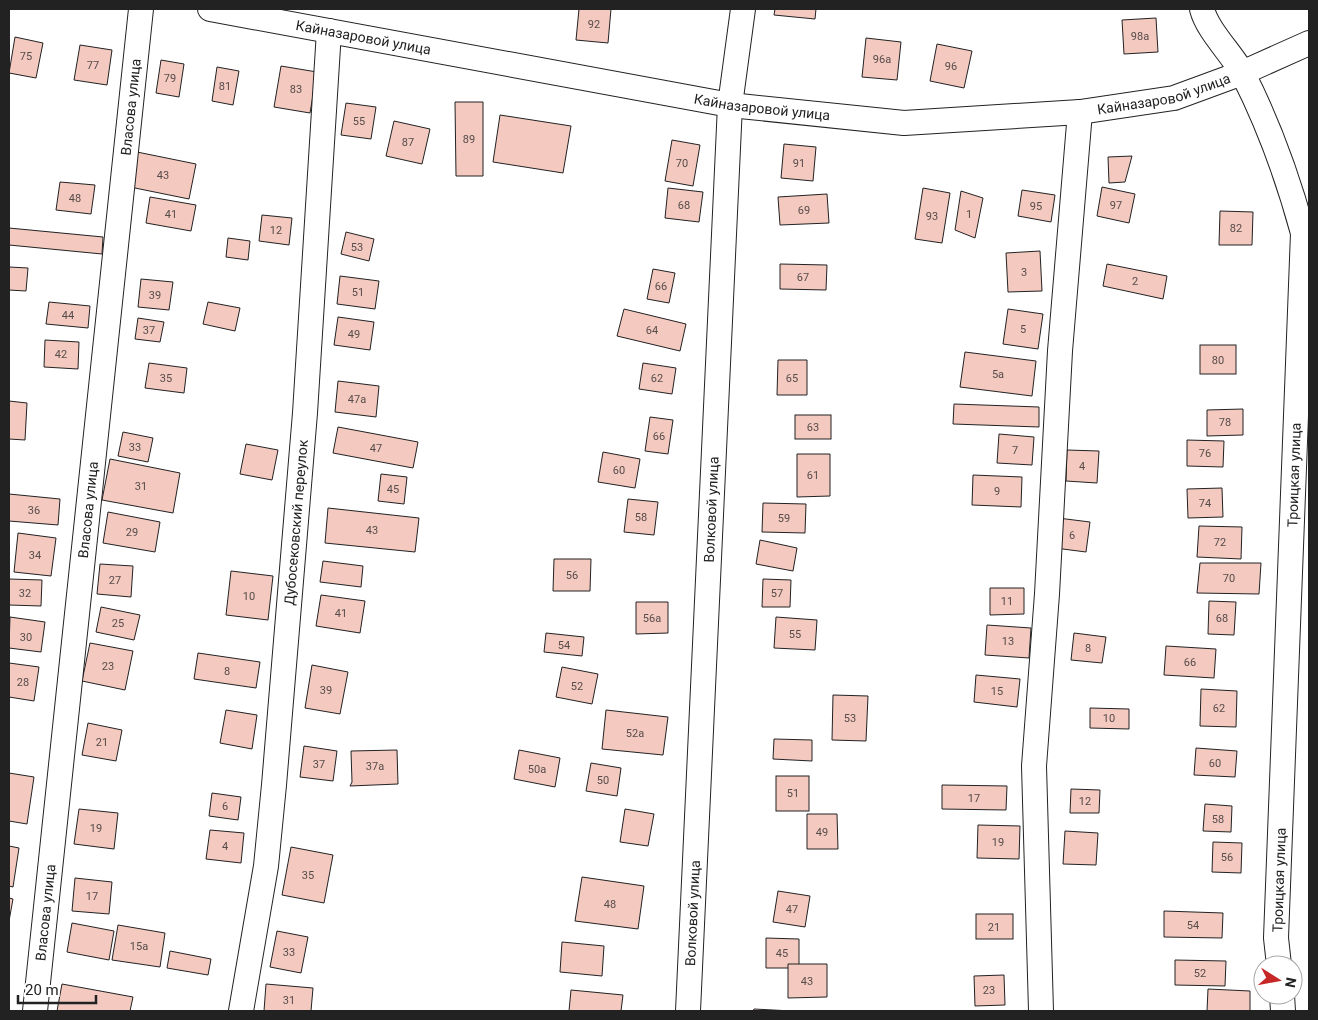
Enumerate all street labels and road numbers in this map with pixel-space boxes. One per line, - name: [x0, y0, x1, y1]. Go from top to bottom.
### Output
- street label: Кайназаровой улица: [295, 17, 432, 58]
- street label: Власова улица: [118, 58, 144, 156]
- street label: Кайназаровой улица: [1096, 70, 1233, 117]
- street label: Кайназаровой улица: [693, 91, 831, 123]
- street label: Троицкая улица: [1284, 422, 1304, 528]
- street label: Дубосековский переулок: [281, 438, 311, 606]
- street label: Волковой улица: [701, 456, 722, 563]
- street label: Власова улица: [75, 461, 101, 559]
- street label: Троицкая улица: [1269, 827, 1289, 933]
- street label: Волковой улица: [682, 860, 703, 967]
- street label: Власова улица: [32, 863, 58, 962]

